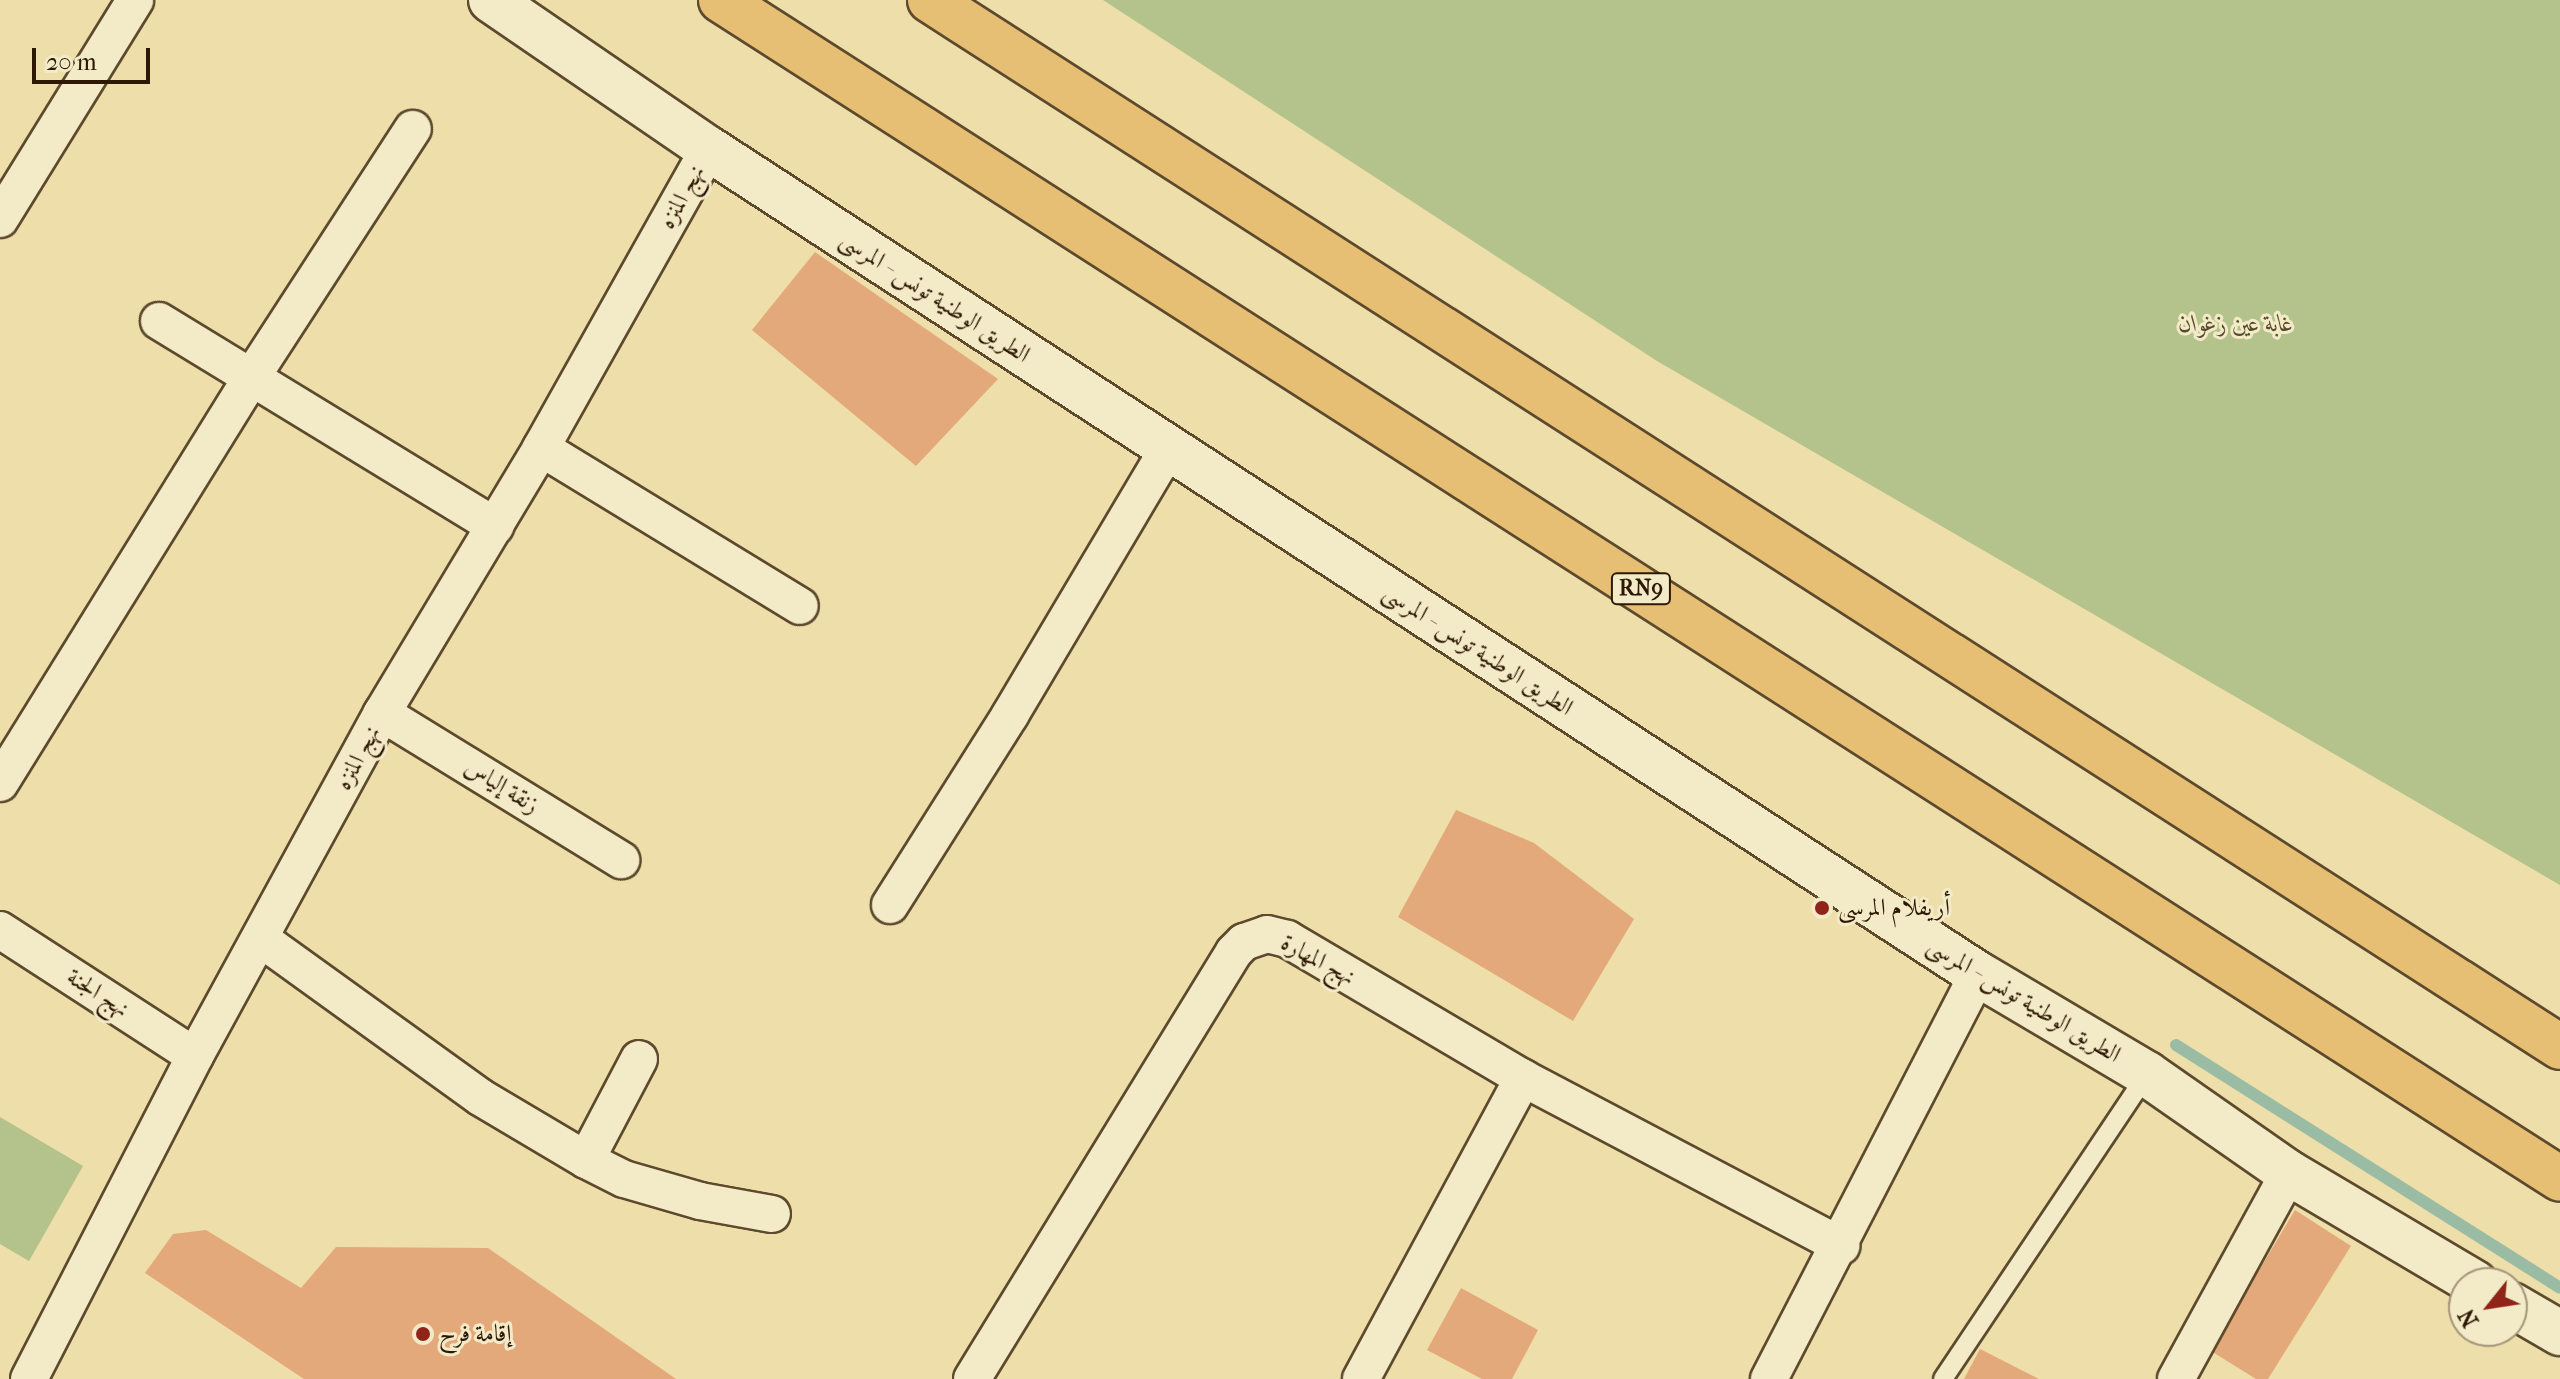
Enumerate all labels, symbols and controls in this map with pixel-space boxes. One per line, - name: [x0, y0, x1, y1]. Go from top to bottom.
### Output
- scale bar: [36, 32, 154, 82]
- text: 20 m: [46, 48, 97, 76]
- street label: نهج المنزه: [653, 160, 711, 234]
- street label: الطريق الوطنية تونس - المرسى: [835, 225, 1035, 369]
- park label: غابة عين زغوان: [2179, 310, 2293, 338]
- road number: RN9: [1609, 571, 1673, 607]
- street label: الطريق الوطنية تونس - المرسى: [1378, 578, 1578, 722]
- street label: نهج المنزه: [329, 721, 387, 795]
- street label: زنقة إلياس: [460, 752, 544, 820]
- place label: أريفلام المرسى: [1838, 894, 1950, 922]
- marker: أريفلام المرسى: [1813, 899, 1831, 917]
- street label: نهج المهارة: [1276, 928, 1360, 992]
- street label: الطريق الوطنية تونس - المرسى: [1922, 931, 2126, 1069]
- street label: نهج الجنة: [61, 962, 135, 1024]
- north arrow: [2448, 1267, 2528, 1347]
- text: N: [2454, 1304, 2484, 1332]
- place label: إقامة فرح: [439, 1320, 512, 1348]
- marker: إقامة فرح: [414, 1325, 432, 1343]

